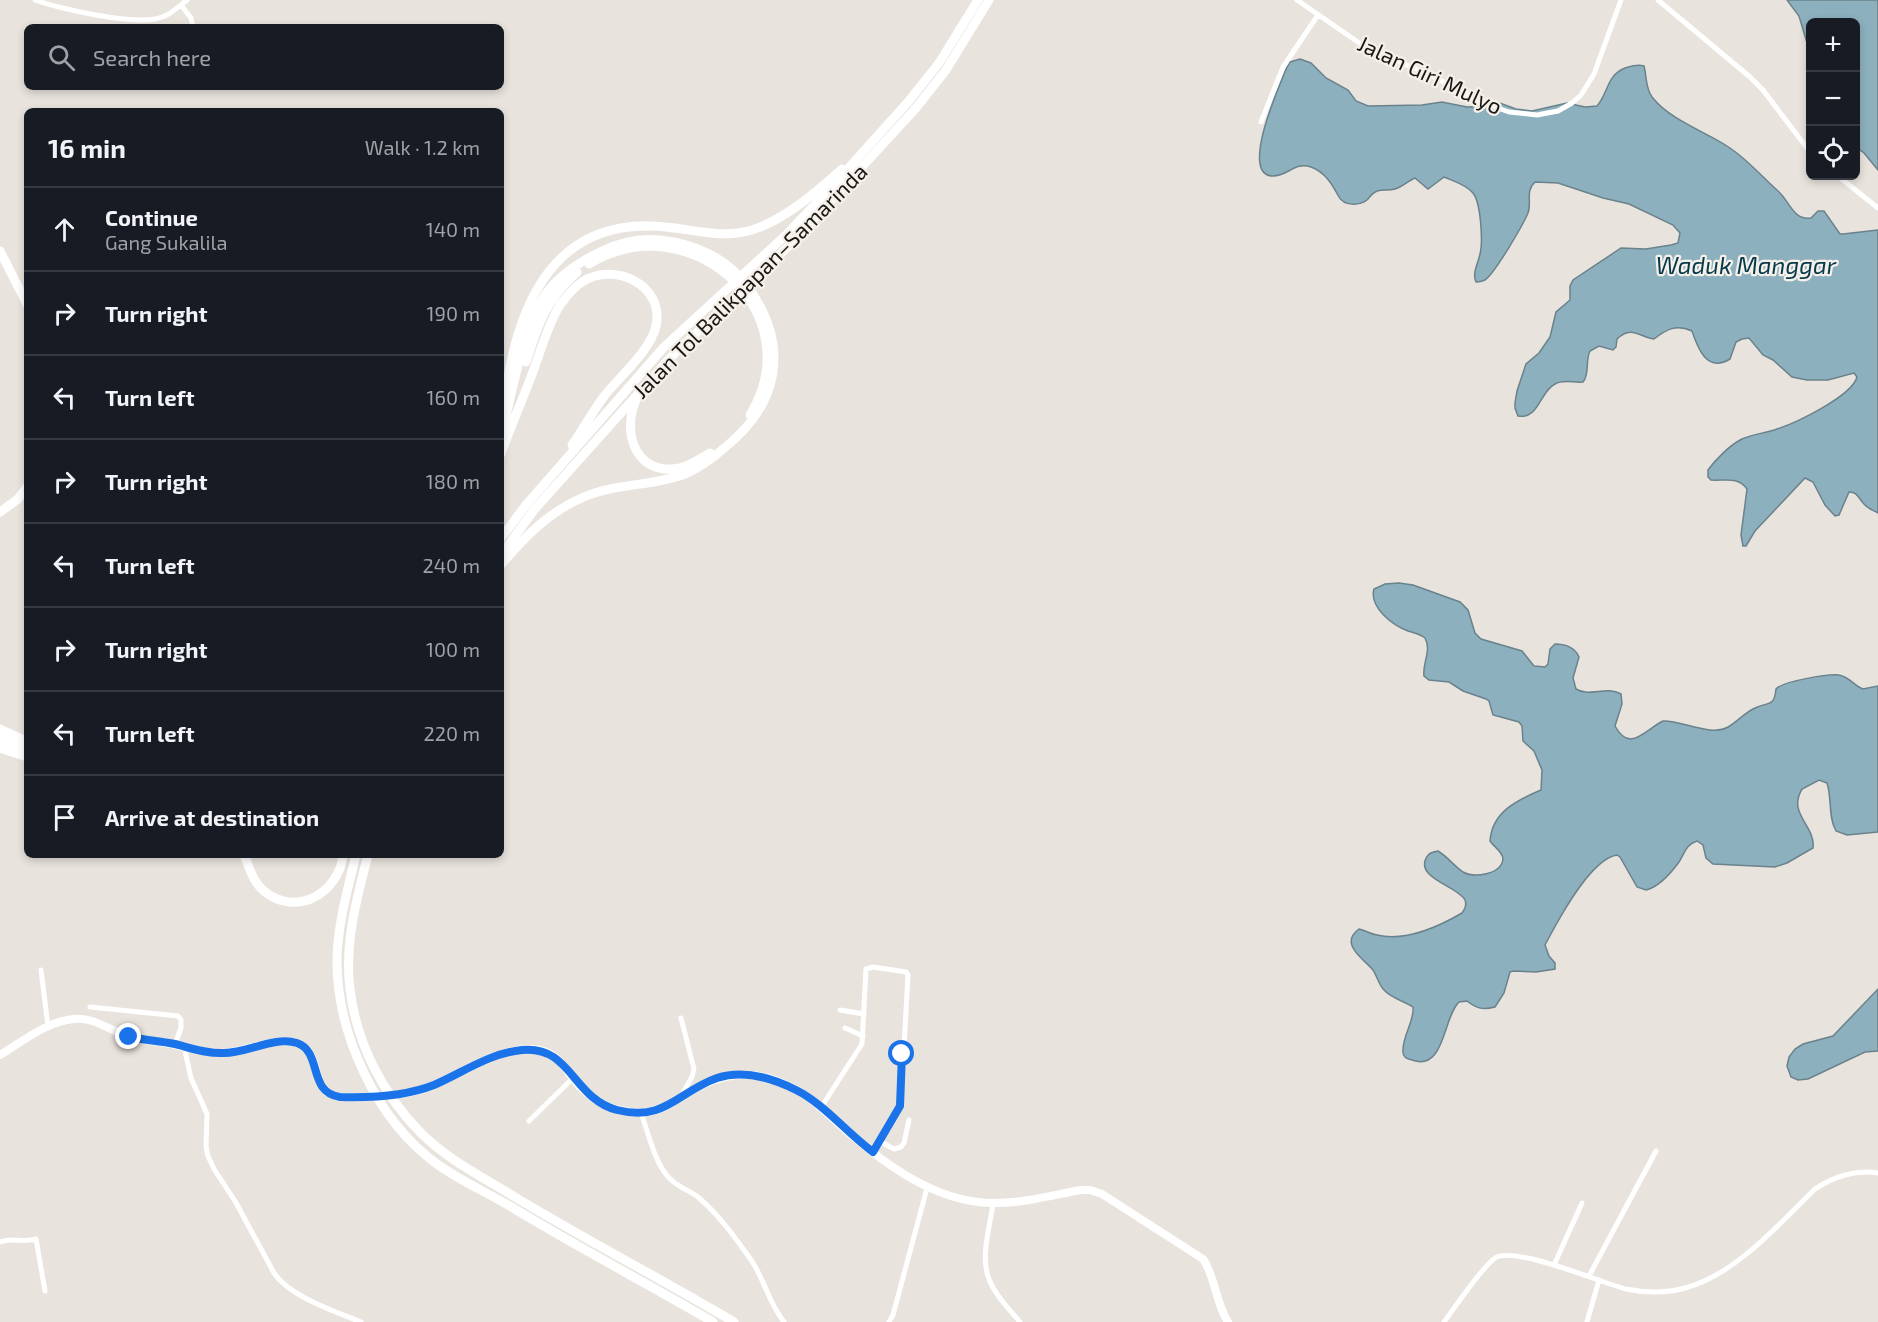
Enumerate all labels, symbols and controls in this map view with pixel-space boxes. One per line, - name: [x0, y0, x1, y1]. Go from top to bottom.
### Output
- map controls: [1806, 18, 1860, 180]
- button: +: [1806, 18, 1860, 72]
- search box: [24, 24, 504, 90]
- street label: Jalan Giri Mulyo: [1354, 29, 1507, 119]
- icon: search: [45, 41, 78, 74]
- text: Search here: [93, 44, 211, 70]
- button: −: [1806, 72, 1860, 126]
- button: locate: [1806, 126, 1860, 180]
- text: 16 min: [48, 132, 126, 163]
- text: Walk · 1.2 km: [365, 135, 480, 159]
- street label: Jalan Tol Balikpapan–Samarinda: [627, 158, 872, 403]
- text: Continue: [105, 204, 198, 230]
- icon: ahead: [48, 213, 81, 246]
- text: 140 m: [426, 217, 480, 241]
- text: Gang Sukalila: [105, 230, 227, 254]
- water label: Waduk Manggar: [1656, 250, 1837, 279]
- icon: right: [48, 297, 81, 330]
- text: Turn right: [105, 300, 207, 326]
- text: 190 m: [427, 301, 480, 325]
- icon: left: [48, 381, 81, 414]
- text: Turn left: [105, 384, 194, 410]
- text: 160 m: [427, 385, 480, 409]
- icon: right: [48, 465, 81, 498]
- text: Turn right: [105, 468, 207, 494]
- text: 180 m: [426, 469, 480, 493]
- icon: left: [48, 549, 81, 582]
- text: Turn left: [105, 552, 194, 578]
- text: 240 m: [422, 553, 480, 577]
- icon: right: [48, 633, 81, 666]
- text: Turn right: [105, 636, 207, 662]
- text: 100 m: [426, 637, 480, 661]
- icon: left: [48, 717, 81, 750]
- text: Turn left: [105, 720, 194, 746]
- text: 220 m: [423, 721, 480, 745]
- icon: arrive: [48, 801, 81, 834]
- text: Arrive at destination: [105, 804, 319, 830]
- route end: [115, 1023, 141, 1049]
- route start: [888, 1040, 914, 1066]

